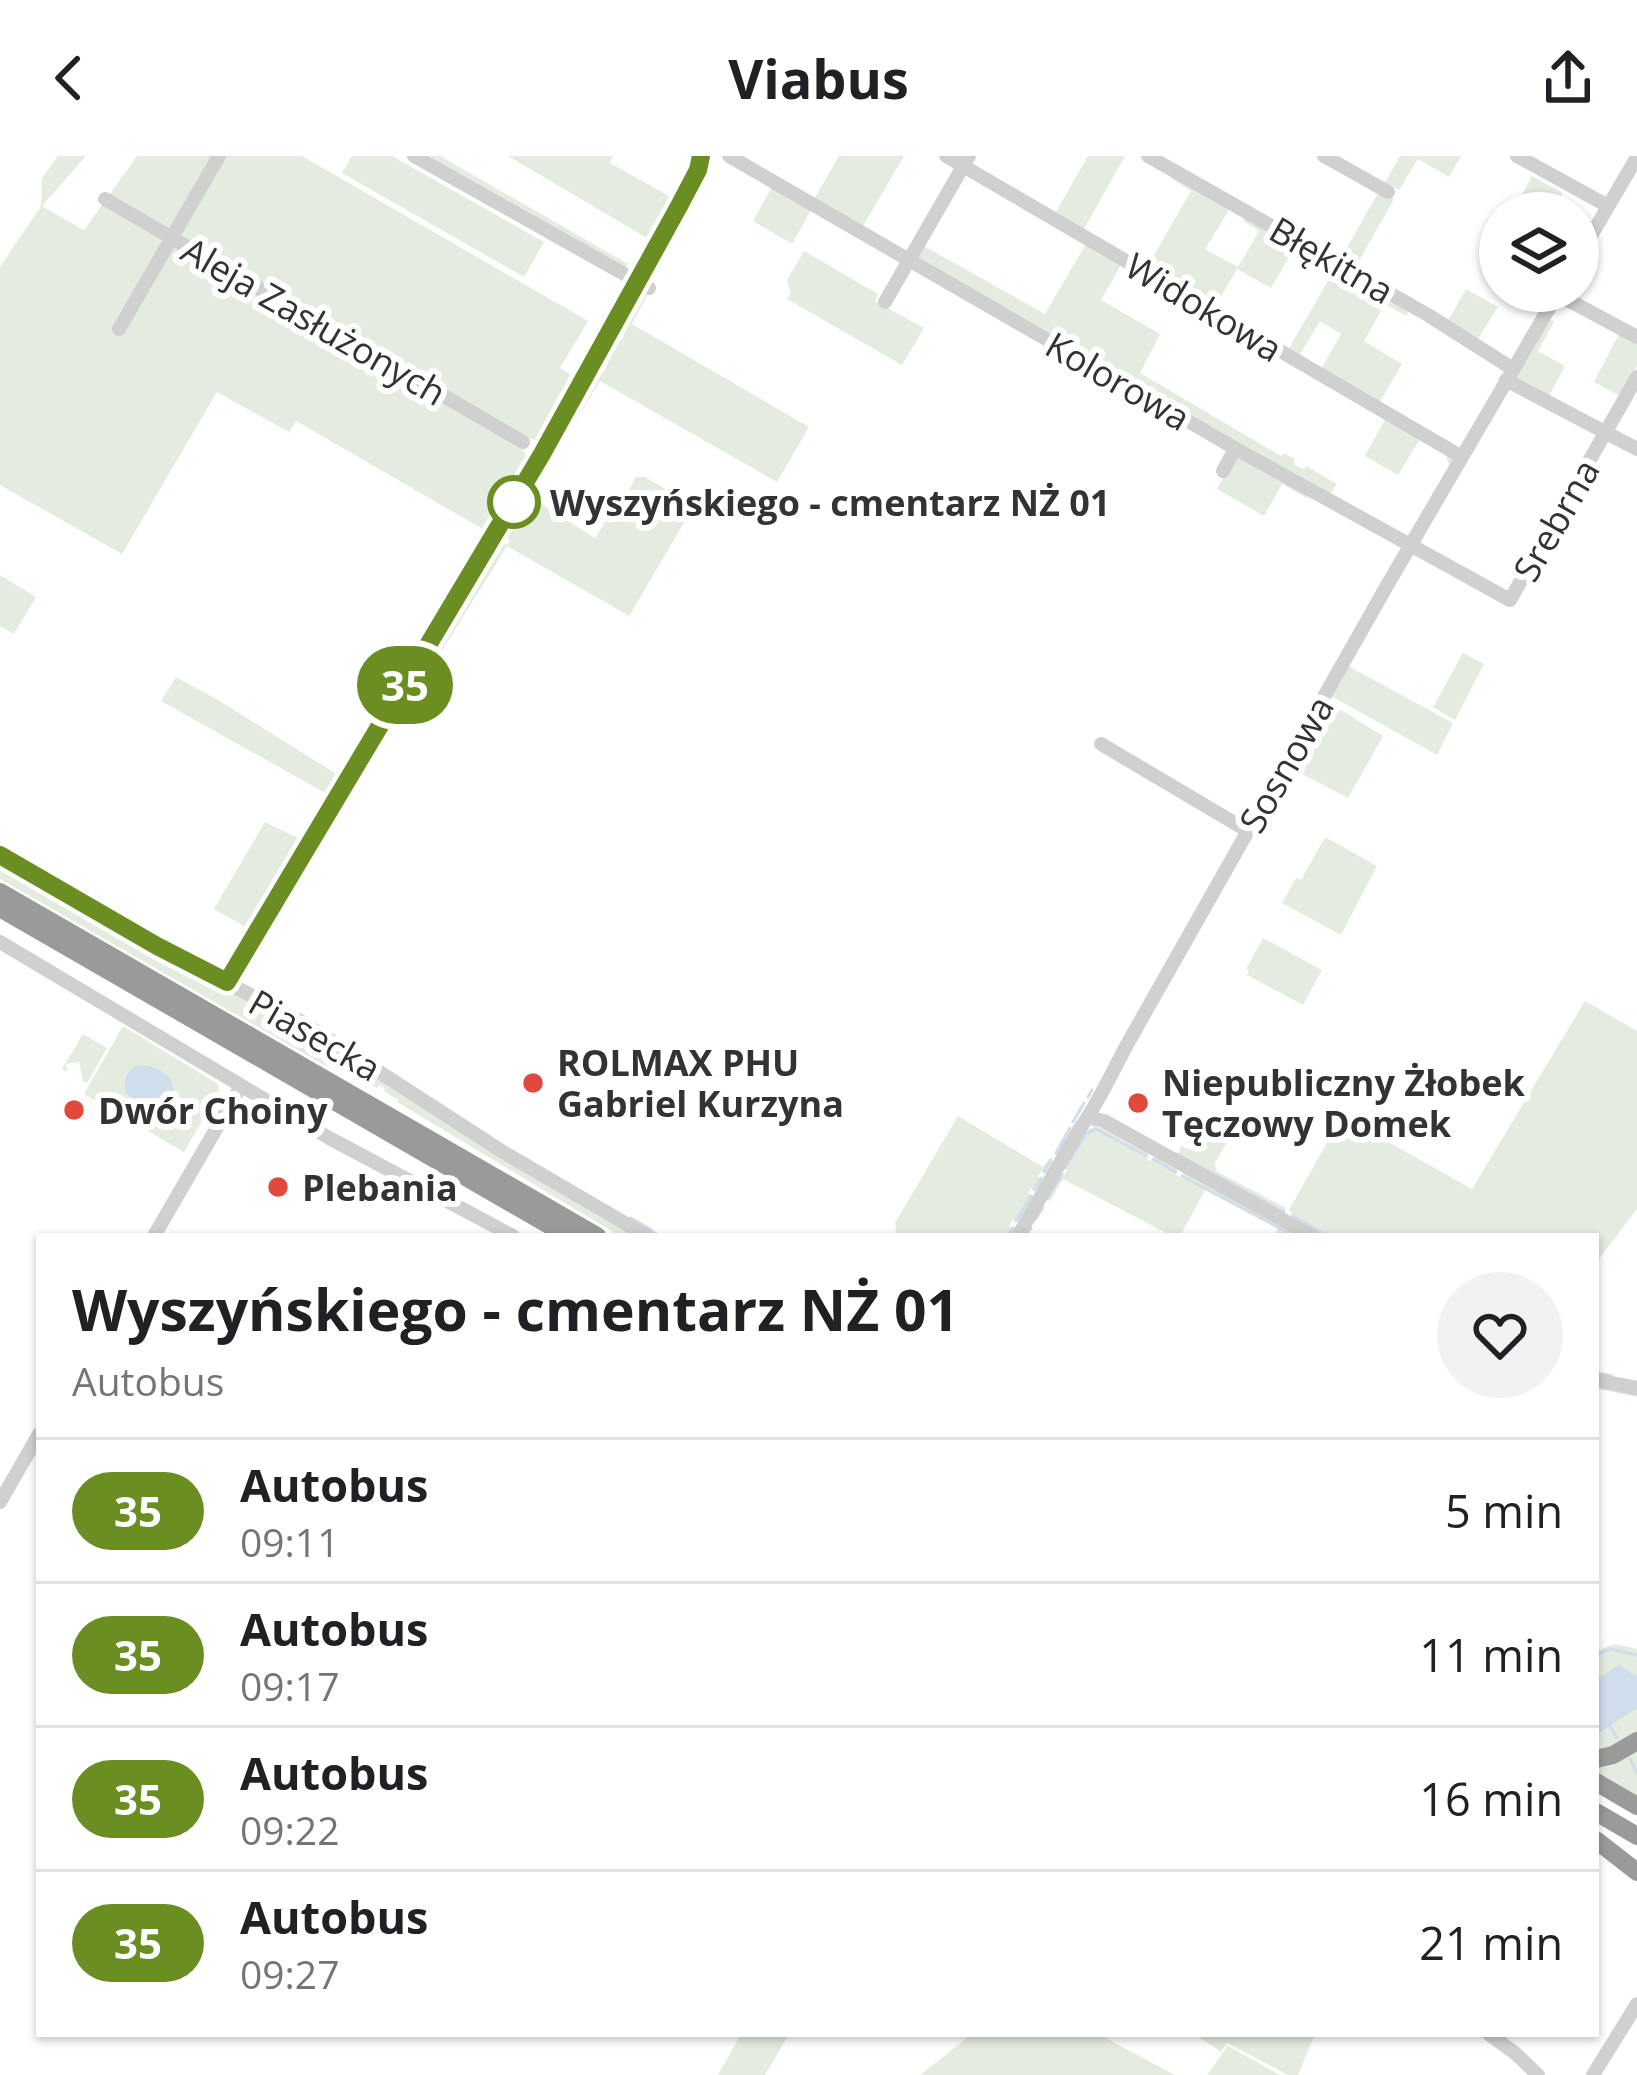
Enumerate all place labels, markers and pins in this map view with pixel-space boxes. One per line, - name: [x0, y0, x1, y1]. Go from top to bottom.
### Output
- marker: Wyszyńskiego - cmentarz NŻ 01: [489, 477, 539, 527]
- place label: Wyszyńskiego - cmentarz NŻ 01: [550, 478, 1110, 527]
- place label: ROLMAX PHU Gabriel Kurzyna: [557, 1038, 844, 1128]
- place label: Niepubliczny Żłobek Tęczowy Domek: [1162, 1058, 1525, 1148]
- marker: ROLMAX PHU Gabriel Kurzyna: [520, 1070, 546, 1096]
- place label: Dwór Choiny: [98, 1086, 328, 1135]
- marker: Niepubliczny Żłobek Tęczowy Domek: [1125, 1090, 1151, 1116]
- marker: Dwór Choiny: [61, 1097, 87, 1123]
- place label: Plebania: [302, 1163, 458, 1212]
- marker: Plebania: [265, 1174, 291, 1200]

